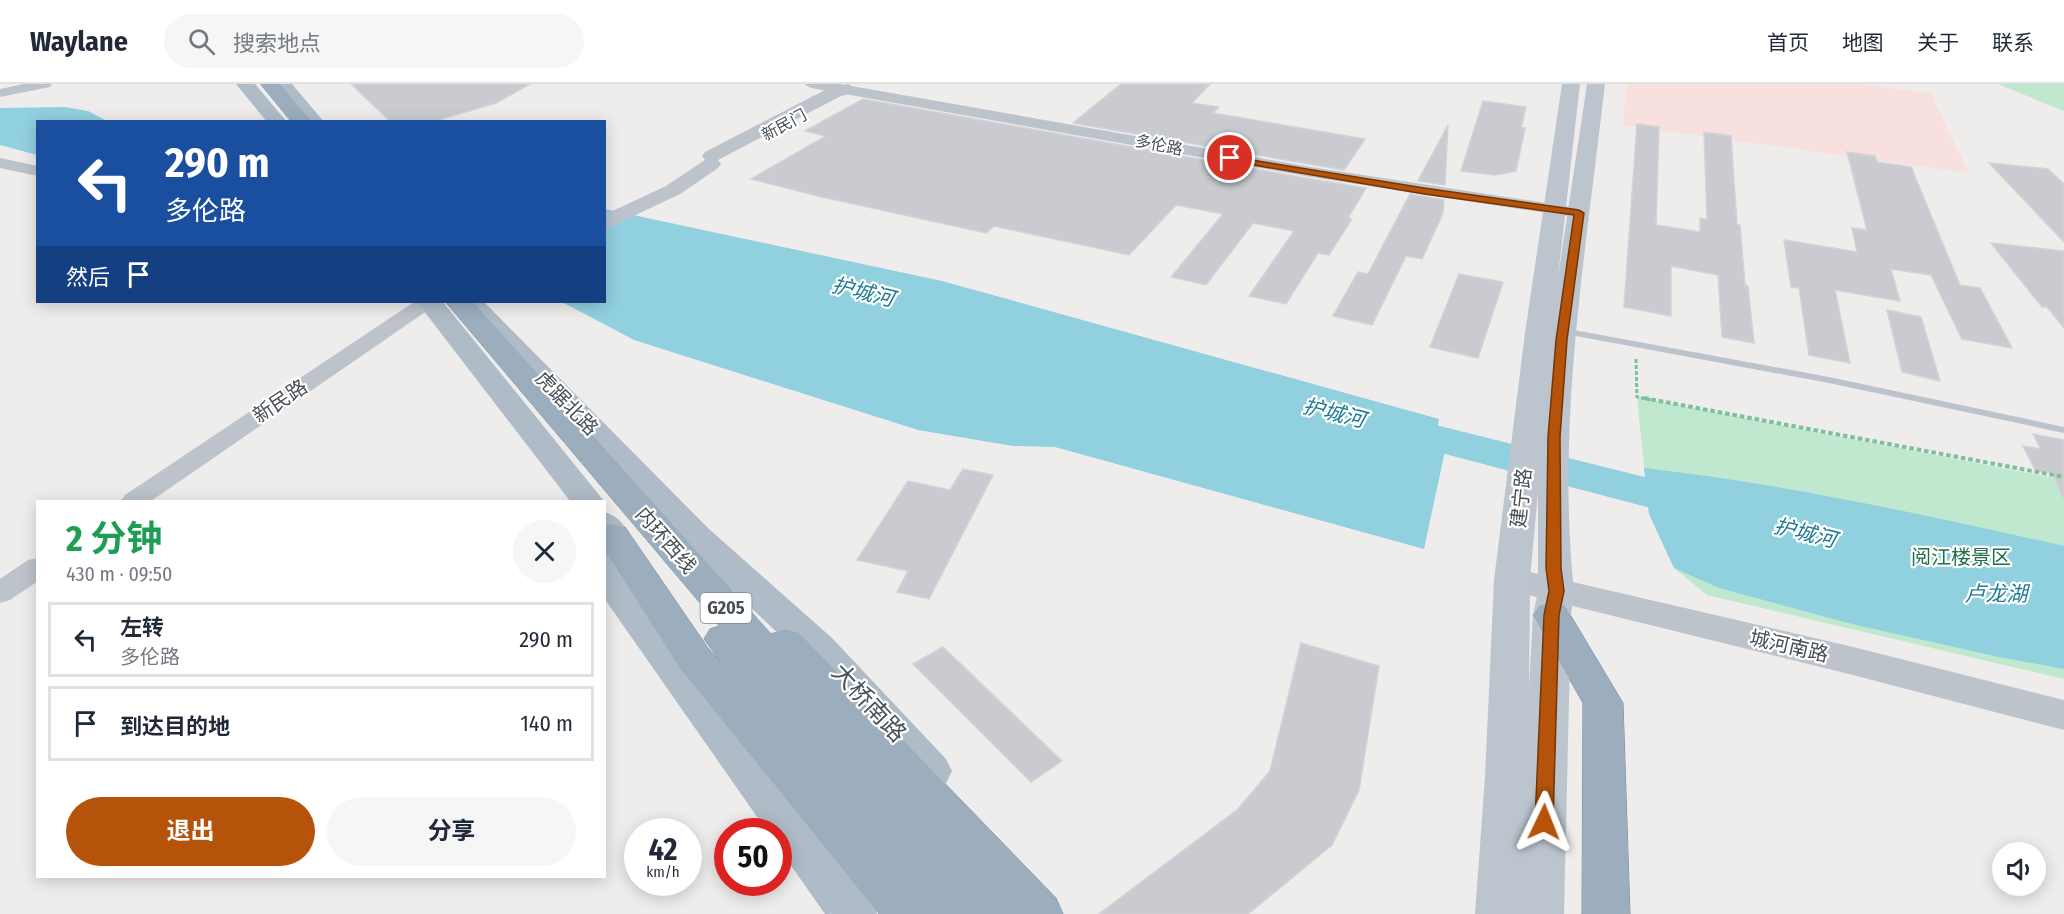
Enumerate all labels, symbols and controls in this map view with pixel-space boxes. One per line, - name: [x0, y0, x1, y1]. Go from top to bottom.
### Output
- search box: [164, 14, 584, 68]
- text: Waylane: [30, 25, 128, 58]
- icon: search: [185, 25, 218, 58]
- text: 搜索地点: [233, 30, 321, 57]
- text: 首页: [1767, 30, 1809, 56]
- text: 地图: [1842, 30, 1884, 56]
- text: 关于: [1917, 30, 1959, 56]
- text: 联系: [1992, 30, 2034, 56]
- street label: 新民门: [758, 105, 810, 145]
- street label: 多伦路: [1134, 131, 1184, 159]
- pin: [1204, 132, 1255, 183]
- text: 290 m: [165, 138, 270, 188]
- icon: arrive: [1213, 141, 1246, 174]
- icon: left: [66, 144, 144, 222]
- text: 多伦路: [165, 195, 246, 227]
- icon: arrive: [122, 258, 155, 291]
- text: 然后: [66, 264, 110, 291]
- water label: 护城河: [829, 272, 901, 313]
- street label: 虎踞北路: [531, 366, 603, 440]
- street label: 新民路: [248, 374, 312, 428]
- water label: 护城河: [1300, 393, 1372, 434]
- street label: 建宁路: [1506, 467, 1536, 529]
- street label: 内环西线: [631, 502, 701, 578]
- water label: 护城河: [1771, 513, 1843, 554]
- text: 2 分钟: [66, 517, 162, 561]
- button: close: [513, 520, 576, 583]
- park label: 阅江楼景区: [1911, 545, 2011, 569]
- text: 430 m · 09:50: [66, 562, 172, 586]
- water label: 卢龙湖: [1965, 581, 2030, 607]
- road number: G205: [700, 593, 752, 623]
- text: 左转: [120, 614, 164, 641]
- icon: left: [69, 623, 102, 656]
- street label: 城河南路: [1747, 625, 1831, 667]
- text: 290 m: [519, 626, 573, 653]
- text: 多伦路: [120, 645, 180, 669]
- street label: 大桥南路: [826, 658, 912, 748]
- icon: arrive: [69, 707, 102, 740]
- text: 140 m: [520, 710, 573, 737]
- text: 到达目的地: [120, 713, 230, 740]
- position arrow: [1512, 790, 1576, 854]
- button: 退出: [66, 797, 315, 866]
- button: 分享: [327, 797, 576, 866]
- speed limit sign: 50: [714, 818, 792, 896]
- text: 42: [649, 832, 677, 868]
- map controls: [1992, 842, 2046, 896]
- button: sound: [1992, 842, 2046, 896]
- text: km/h: [646, 863, 680, 881]

